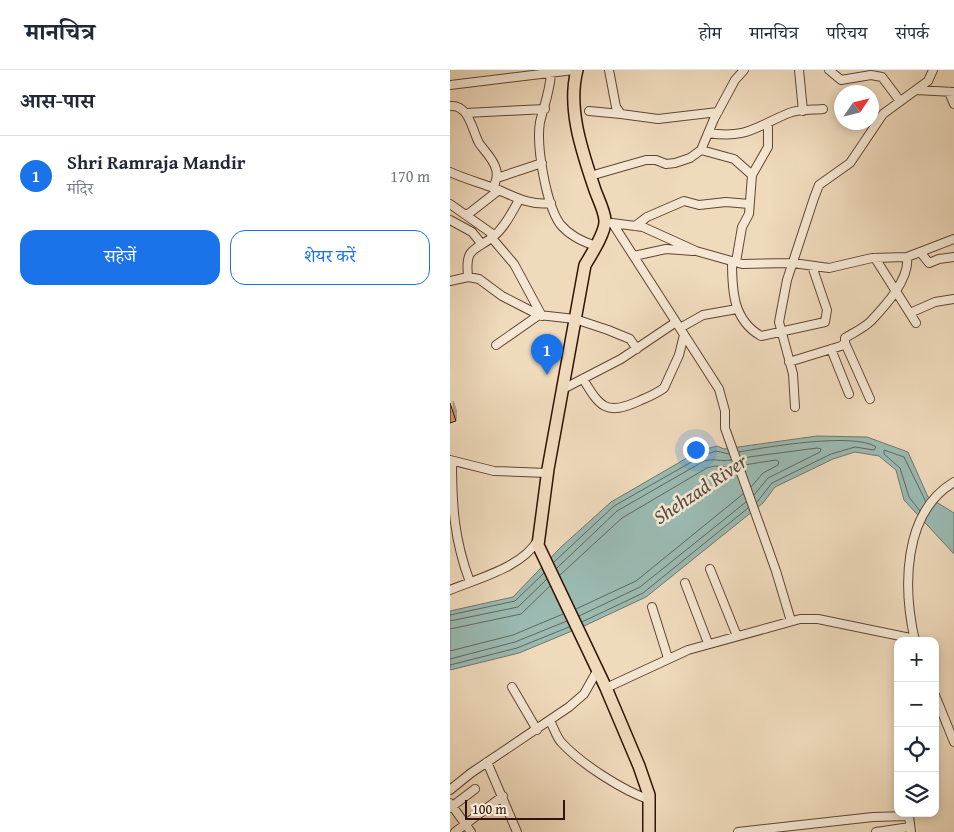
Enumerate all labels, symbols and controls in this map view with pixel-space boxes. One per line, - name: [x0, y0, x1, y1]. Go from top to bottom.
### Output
- text: मानचित्र: [25, 14, 95, 49]
- text: होम: [699, 19, 722, 46]
- text: मानचित्र: [750, 19, 798, 46]
- text: परिचय: [826, 19, 867, 46]
- text: संपर्क: [895, 19, 929, 46]
- text: आस-पास: [20, 85, 94, 116]
- north arrow: [834, 85, 879, 130]
- text: Shri Ramraja Mandir: [67, 148, 246, 176]
- text: 1: [32, 164, 40, 188]
- text: 170 m: [390, 164, 430, 188]
- text: मंदिर: [67, 176, 93, 200]
- button: सहेजें: [20, 230, 220, 285]
- button: शेयर करें: [230, 230, 430, 285]
- pin: 1: [531, 334, 563, 375]
- your location: [683, 437, 709, 463]
- water label: Shehzad River: [647, 446, 753, 531]
- map controls: [894, 637, 939, 817]
- button: +: [894, 637, 939, 682]
- button: −: [894, 682, 939, 727]
- button: locate: [894, 727, 939, 772]
- button: layers: [894, 772, 939, 817]
- scale bar: [465, 797, 565, 820]
- text: 100 m: [472, 799, 507, 819]

